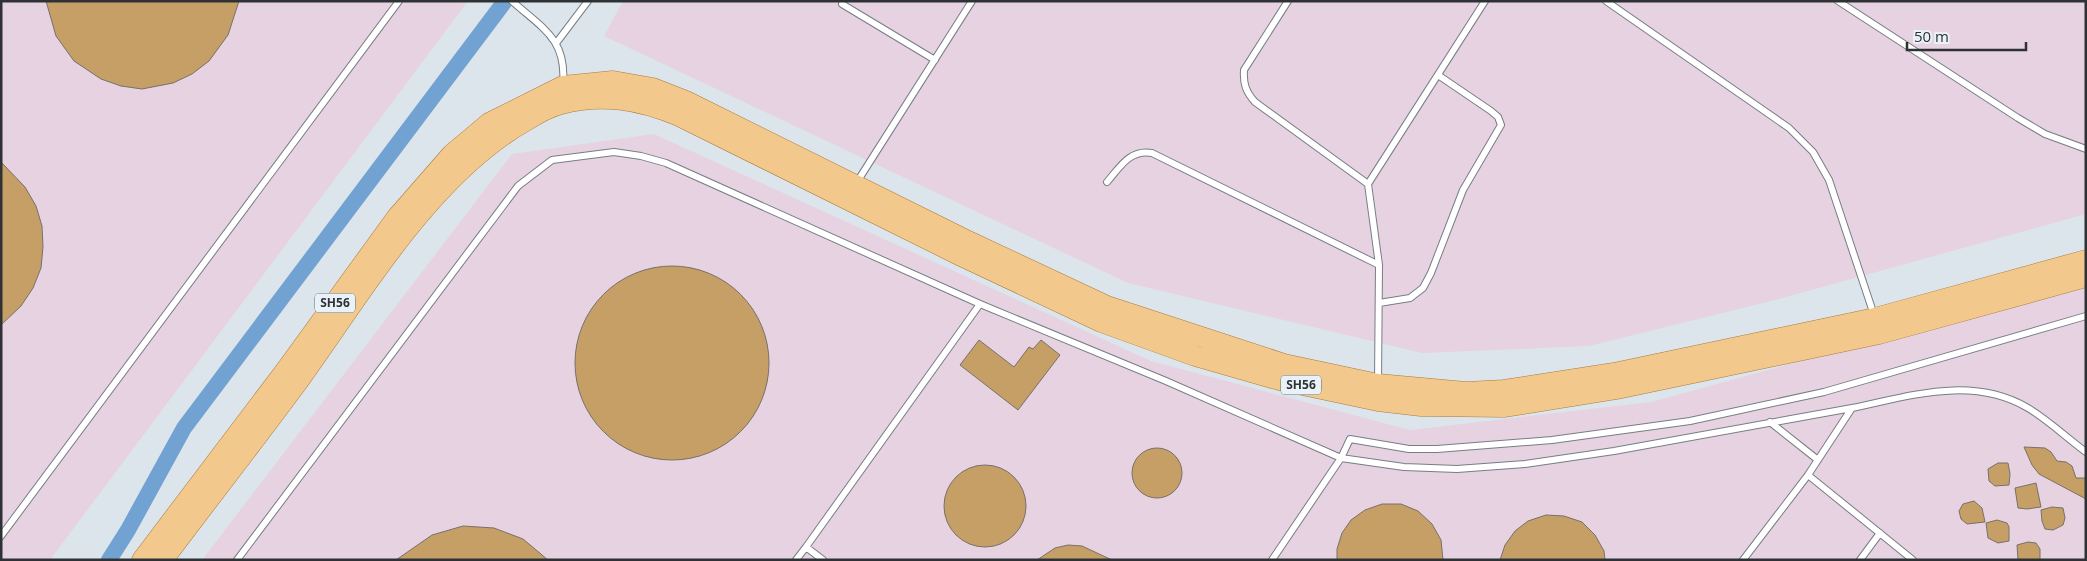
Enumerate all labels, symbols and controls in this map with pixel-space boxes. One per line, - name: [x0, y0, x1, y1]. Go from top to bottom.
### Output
- scale bar: [1907, 20, 2026, 52]
- text: 50 m: [1914, 26, 1949, 46]
- road number: SH56: [315, 294, 355, 312]
- road number: SH56: [1281, 376, 1321, 394]

